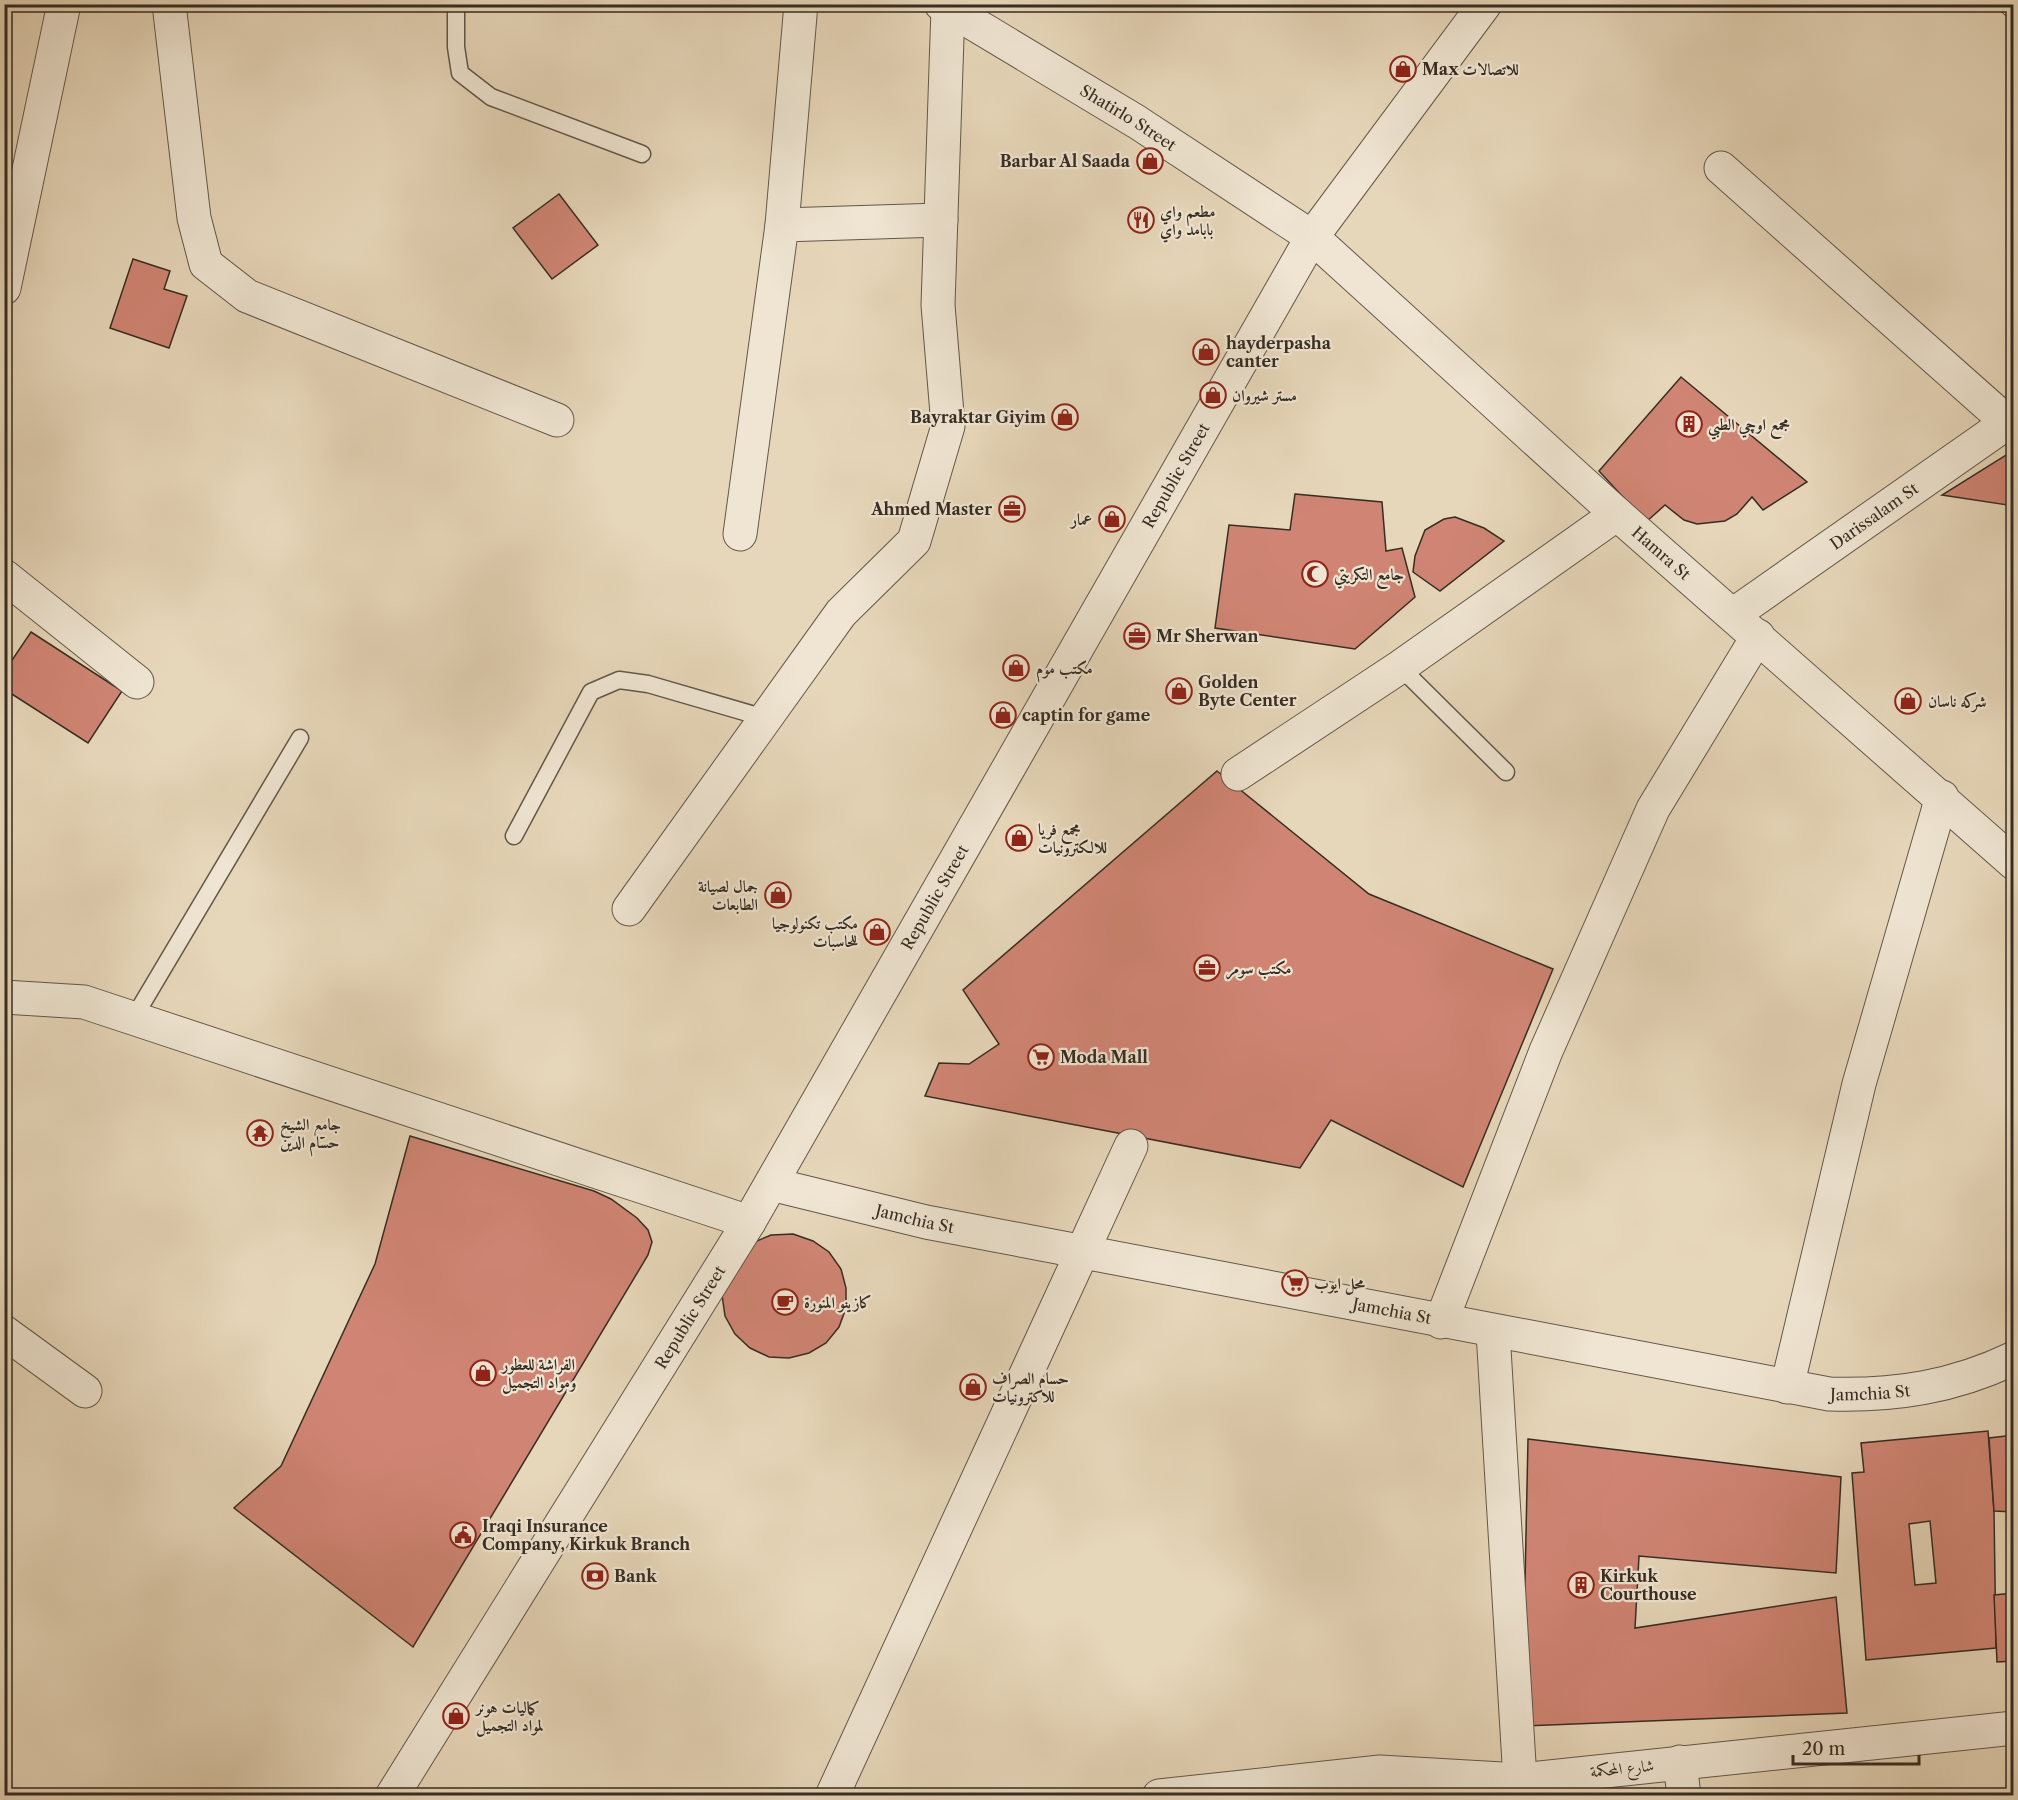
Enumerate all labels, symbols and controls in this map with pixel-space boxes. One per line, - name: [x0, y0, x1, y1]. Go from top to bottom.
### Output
- shop icon: Max للاتصالات: [1388, 54, 1418, 84]
- place label: Max للاتصالات: [1422, 59, 1519, 79]
- street label: Shatirlo Street: [1077, 80, 1180, 155]
- shop icon: Barbar Al Saada: [1135, 146, 1165, 176]
- place label: Barbar Al Saada: [1000, 151, 1131, 171]
- place label: مطعم واي بابامد واي: [1160, 201, 1215, 243]
- restaurant icon: مطعم واي بابامد واي: [1126, 205, 1156, 235]
- place label: hayderpasha canter: [1226, 333, 1332, 371]
- shop icon: hayderpasha canter: [1191, 337, 1221, 367]
- shop icon: مستر شيروان: [1198, 380, 1228, 410]
- place label: مستر شيروان: [1232, 385, 1297, 405]
- shop icon: Bayraktar Giyim: [1050, 402, 1080, 432]
- place label: Bayraktar Giyim: [910, 407, 1046, 427]
- building icon: مجمع اوچي الطبي: [1674, 409, 1704, 439]
- place label: مجمع اوچي الطبي: [1708, 414, 1790, 440]
- street label: Republic Street: [1138, 419, 1214, 531]
- street label: Darissalam St: [1826, 478, 1922, 554]
- office icon: Ahmed Master: [997, 494, 1027, 524]
- place label: Ahmed Master: [870, 499, 992, 519]
- shop icon: عمار: [1097, 504, 1127, 534]
- place label: عمار: [1069, 509, 1092, 529]
- street label: Hamra St: [1628, 522, 1695, 584]
- mosque icon: جامع التكريتي: [1300, 559, 1330, 589]
- place label: جامع التكريتي: [1334, 564, 1404, 590]
- office icon: Mr Sherwan: [1122, 621, 1152, 651]
- place label: Mr Sherwan: [1156, 626, 1258, 646]
- shop icon: مكتب موم: [1001, 653, 1031, 683]
- place label: مكتب موم: [1036, 658, 1093, 683]
- place label: Golden Byte Center: [1198, 672, 1297, 710]
- shop icon: Golden Byte Center: [1164, 676, 1194, 706]
- shop icon: شرکە ناسان: [1893, 686, 1923, 716]
- place label: شرکە ناسان: [1928, 691, 1986, 713]
- shop icon: captin for game: [988, 700, 1018, 730]
- place label: captin for game: [1022, 705, 1151, 725]
- place label: مجمع فريا للالكترونيات: [1038, 819, 1107, 857]
- shop icon: مجمع فريا للالكترونيات: [1004, 823, 1034, 853]
- street label: Republic Street: [897, 841, 973, 953]
- place label: جمال لصيانة الطابعات: [698, 876, 758, 914]
- shop icon: جمال لصيانة الطابعات: [763, 880, 793, 910]
- place label: مكتب تكنولوجيا للحاسبات: [772, 913, 858, 951]
- shop icon: مكتب تكنولوجيا للحاسبات: [862, 917, 892, 947]
- office icon: مكتب سومر: [1192, 953, 1222, 983]
- place label: مكتب سومر: [1226, 958, 1291, 980]
- supermarket icon: Moda Mall: [1026, 1042, 1056, 1072]
- place label: Moda Mall: [1060, 1047, 1148, 1067]
- place label: جامع الشيخ حسام الدين: [280, 1114, 341, 1157]
- temple icon: جامع الشيخ حسام الدين: [245, 1118, 275, 1148]
- street label: Jamchia St: [871, 1199, 956, 1237]
- street label: Republic Street: [650, 1262, 730, 1372]
- supermarket icon: محل ايوب: [1280, 1268, 1310, 1298]
- place label: محل ايوب: [1314, 1273, 1365, 1295]
- cafe icon: كازينو المنورة: [770, 1287, 800, 1317]
- place label: كازينو المنورة: [804, 1292, 872, 1313]
- street label: Jamchia St: [1348, 1293, 1433, 1328]
- place label: الفراشة للعطور ومواد التجميل: [500, 1354, 576, 1394]
- shop icon: الفراشة للعطور ومواد التجميل: [468, 1358, 498, 1388]
- place label: حسام الصراف للاكترونيات: [992, 1368, 1069, 1406]
- shop icon: حسام الصراف للاكترونيات: [958, 1372, 988, 1402]
- street label: Jamchia St: [1827, 1380, 1912, 1404]
- place label: Iraqi Insurance Company, Kirkuk Branch: [482, 1516, 690, 1554]
- public building icon: Iraqi Insurance Company, Kirkuk Branch: [448, 1520, 478, 1550]
- bank icon: Bank: [580, 1561, 610, 1591]
- place label: Bank: [614, 1566, 657, 1586]
- place label: Kirkuk Courthouse: [1600, 1566, 1697, 1604]
- building icon: Kirkuk Courthouse: [1566, 1570, 1596, 1600]
- place label: كماليات هونر لمواد التجميل: [474, 1697, 543, 1737]
- shop icon: كماليات هونر لمواد التجميل: [441, 1701, 471, 1731]
- scale bar: [1793, 1728, 1919, 1766]
- text: 20 m: [1802, 1738, 1846, 1760]
- street label: شارع المحكمة: [1589, 1755, 1655, 1785]

